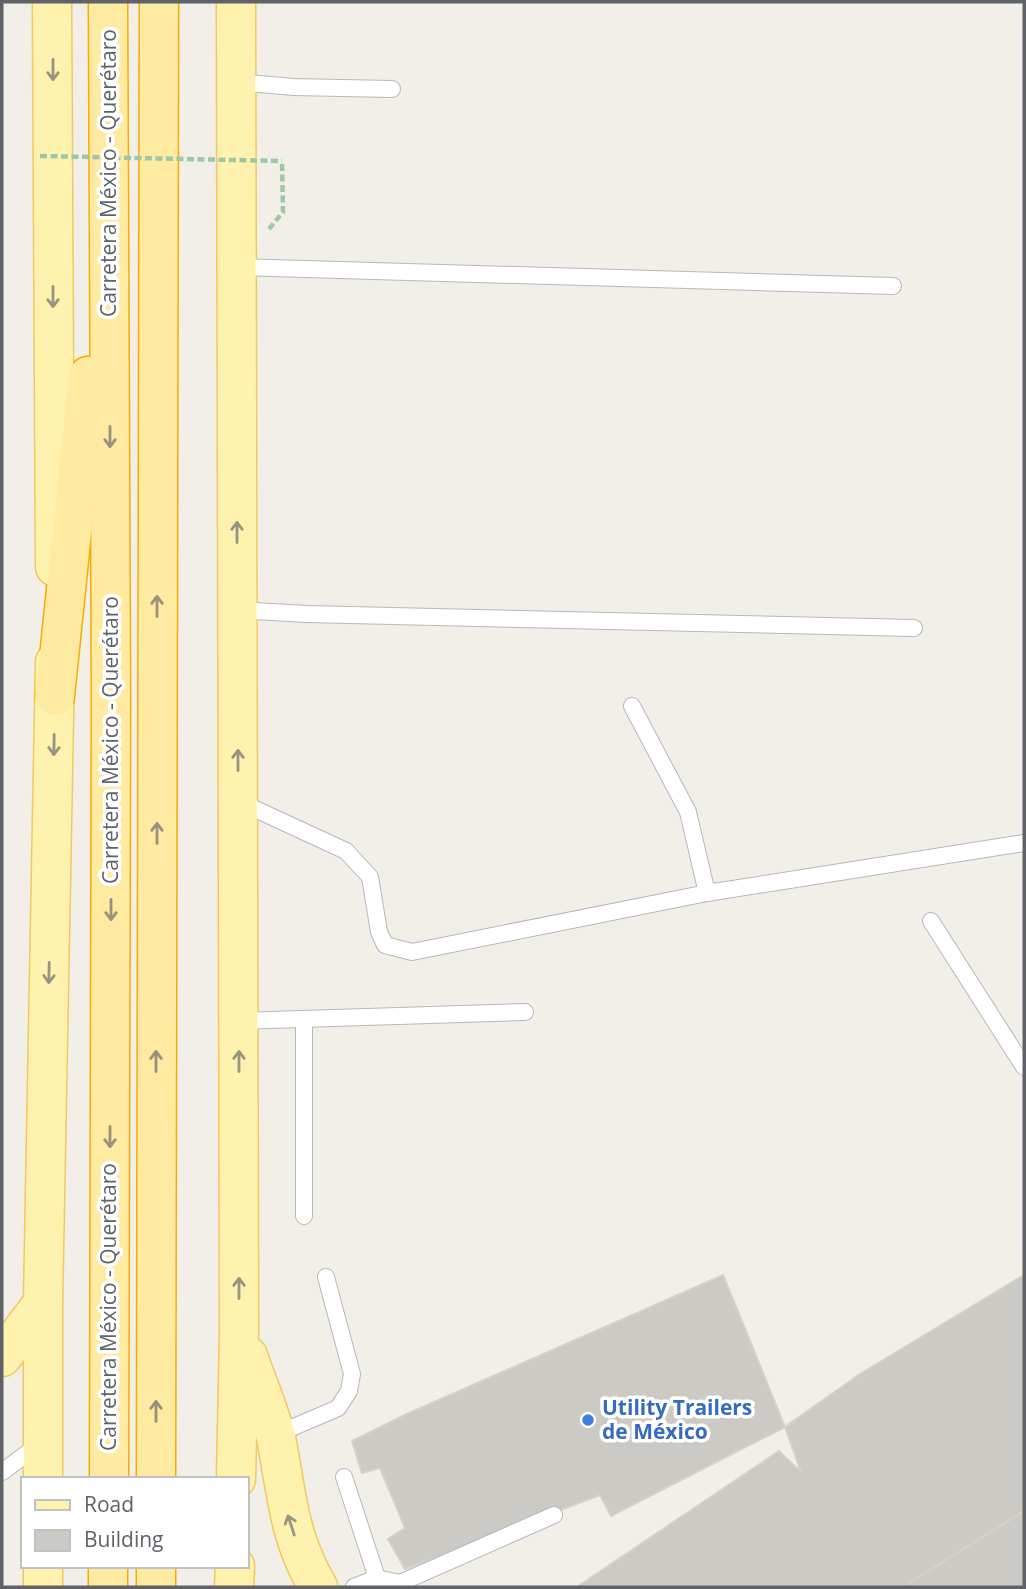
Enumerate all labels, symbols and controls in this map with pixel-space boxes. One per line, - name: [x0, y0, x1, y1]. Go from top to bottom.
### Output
- street label: Carretera México - Querétaro: [94, 29, 122, 317]
- one-way arrow: [46, 58, 60, 81]
- one-way arrow: [47, 286, 60, 309]
- one-way arrow: [103, 426, 117, 449]
- one-way arrow: [230, 521, 244, 544]
- one-way arrow: [150, 594, 164, 617]
- street label: Carretera México - Querétaro: [96, 596, 124, 884]
- one-way arrow: [47, 734, 61, 757]
- one-way arrow: [231, 748, 245, 771]
- one-way arrow: [150, 822, 164, 845]
- one-way arrow: [104, 898, 118, 921]
- one-way arrow: [43, 961, 56, 984]
- one-way arrow: [149, 1049, 163, 1072]
- one-way arrow: [232, 1049, 246, 1072]
- one-way arrow: [103, 1126, 117, 1149]
- street label: Carretera México - Querétaro: [94, 1163, 122, 1451]
- one-way arrow: [232, 1277, 246, 1300]
- place label: Utility Trailers de México: [602, 1393, 752, 1445]
- one-way arrow: [149, 1399, 163, 1422]
- marker: Utility Trailers de México: [580, 1412, 596, 1428]
- legend: [21, 1477, 248, 1568]
- text: Road: [84, 1490, 134, 1518]
- one-way arrow: [284, 1514, 297, 1536]
- text: Building: [84, 1525, 163, 1553]

